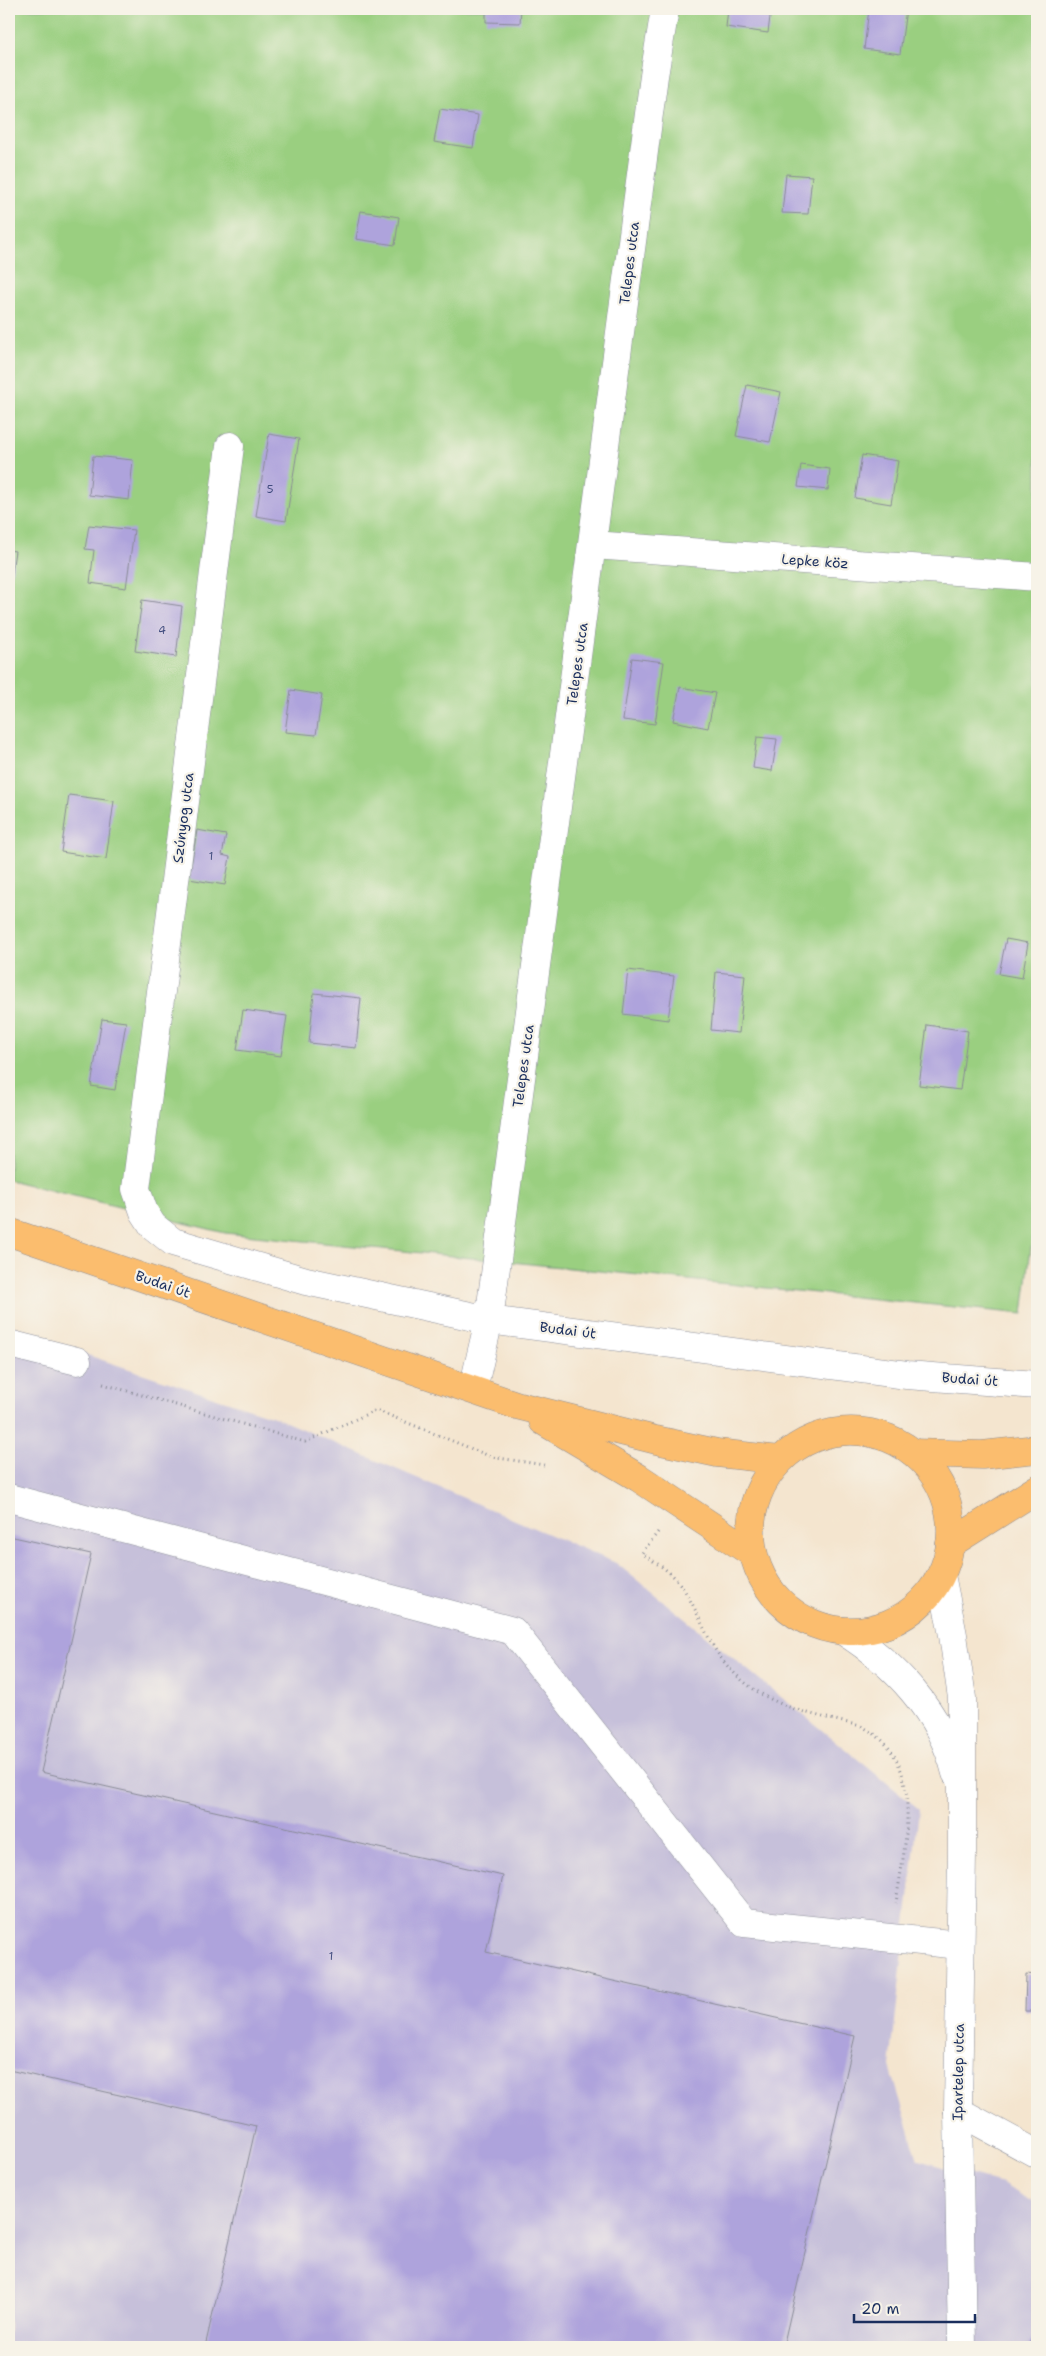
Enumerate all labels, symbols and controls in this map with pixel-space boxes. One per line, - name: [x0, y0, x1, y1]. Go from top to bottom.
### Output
- street label: Telepes utca: [615, 220, 643, 305]
- house number: 5: [267, 482, 274, 497]
- street label: Lepke köz: [781, 550, 849, 572]
- street label: Telepes utca: [562, 621, 592, 706]
- house number: 4: [158, 623, 166, 638]
- street label: Szúnyog utca: [169, 771, 198, 864]
- house number: 1: [209, 849, 213, 864]
- street label: Telepes utca: [508, 1023, 538, 1108]
- street label: Budai út: [133, 1266, 193, 1302]
- street label: Budai út: [539, 1318, 597, 1342]
- street label: Budai út: [941, 1368, 999, 1390]
- house number: 1: [329, 1949, 333, 1964]
- street label: Ipartelep utca: [948, 2023, 968, 2121]
- scale bar: [854, 2291, 975, 2323]
- text: 20 m: [861, 2299, 900, 2319]

